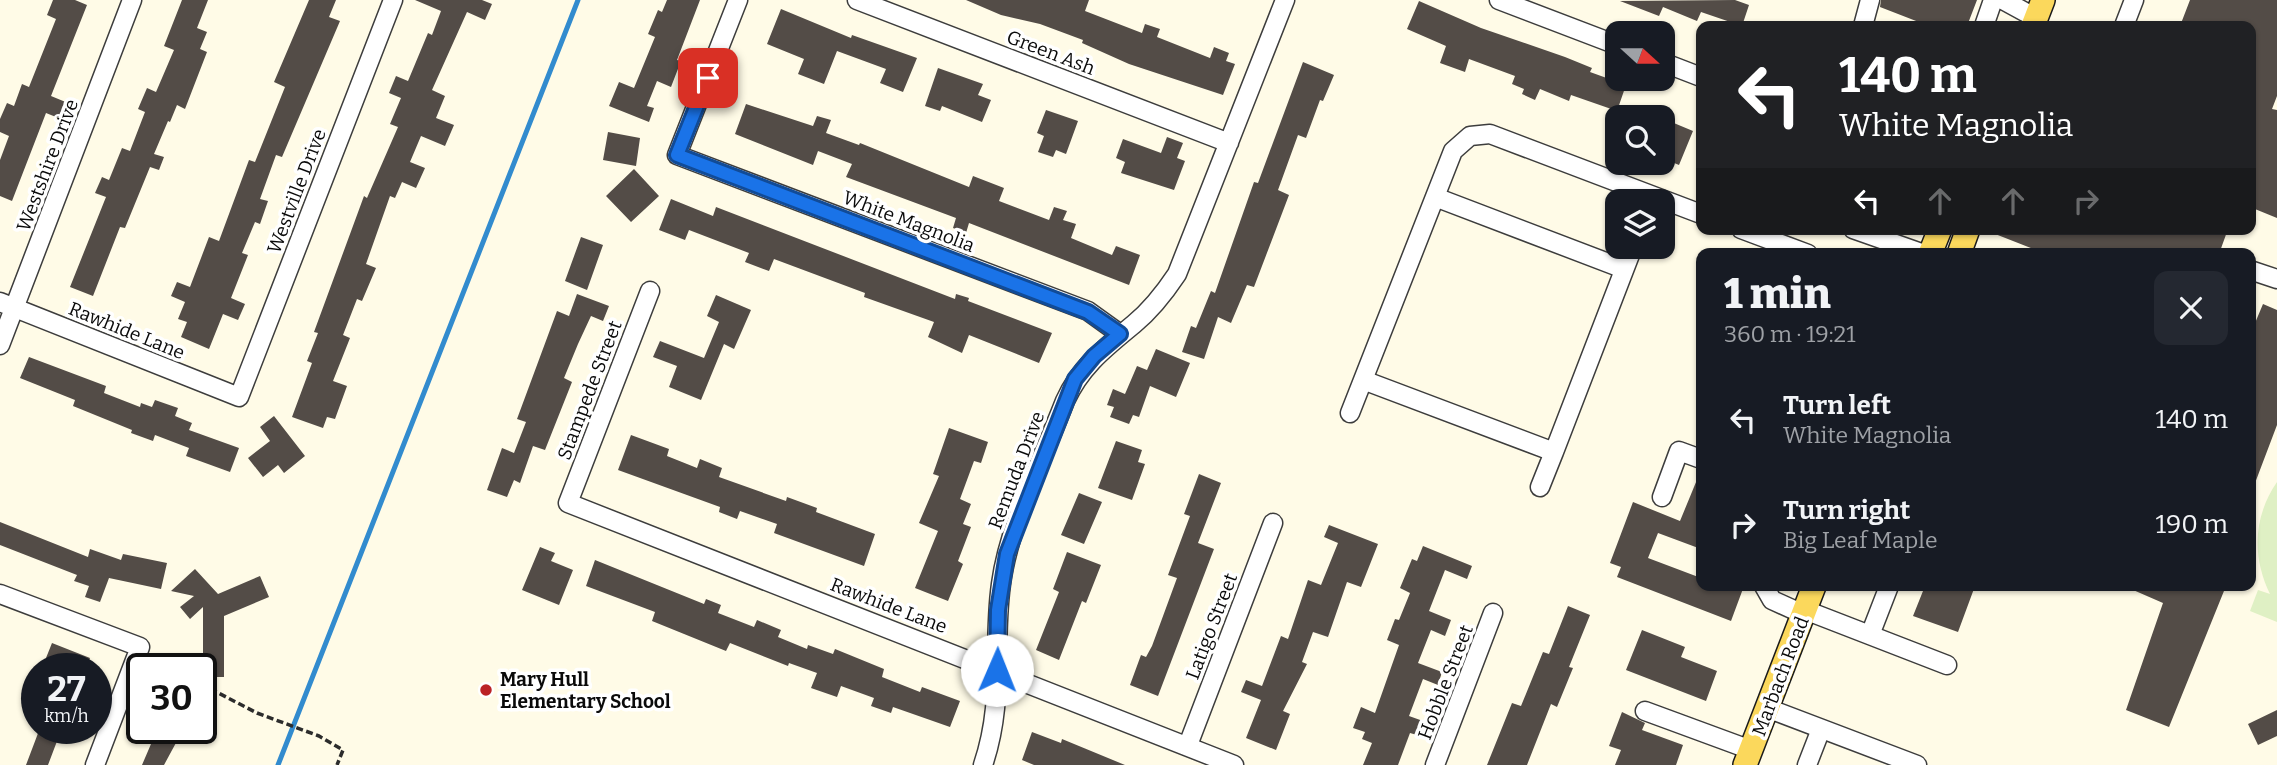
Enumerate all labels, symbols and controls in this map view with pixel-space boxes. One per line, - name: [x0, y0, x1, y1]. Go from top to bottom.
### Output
- north arrow: [1605, 21, 1675, 91]
- map controls: [1605, 21, 1675, 259]
- street label: Green Ash: [1003, 25, 1098, 80]
- text: 140 m: [1839, 46, 1977, 105]
- pin: [678, 48, 738, 108]
- icon: left: [1724, 49, 1815, 140]
- icon: arrive: [689, 59, 727, 97]
- street label: Westshire Drive: [12, 96, 83, 235]
- button: search: [1605, 105, 1675, 175]
- text: White Magnolia: [1839, 106, 2073, 144]
- street label: Westville Drive: [262, 126, 331, 257]
- icon: left: [1848, 182, 1886, 220]
- icon: ahead: [1921, 182, 1959, 220]
- icon: ahead: [1994, 182, 2032, 220]
- icon: right: [2067, 182, 2105, 220]
- street label: White Magnolia: [840, 186, 978, 257]
- button: layers: [1605, 189, 1675, 259]
- text: 1 min: [1724, 269, 1831, 319]
- button: close: [2154, 271, 2228, 345]
- street label: Rawhide Lane: [65, 297, 188, 364]
- street label: Stampede Street: [552, 317, 627, 463]
- text: 360 m · 19:21: [1724, 320, 1855, 348]
- text: Turn left: [1783, 390, 1891, 421]
- icon: left: [1724, 401, 1762, 439]
- text: 140 m: [2156, 404, 2228, 435]
- street label: Remuda Drive: [983, 408, 1050, 532]
- text: White Magnolia: [1783, 421, 1951, 449]
- text: Turn right: [1783, 495, 1910, 526]
- icon: right: [1724, 506, 1762, 544]
- text: 190 m: [2156, 509, 2228, 540]
- text: Big Leaf Maple: [1783, 526, 1937, 554]
- street label: Latigo Street: [1181, 570, 1242, 683]
- street label: Rawhide Lane: [827, 573, 950, 638]
- street label: Marbach Road: [1747, 613, 1814, 739]
- street label: Hobble Street: [1413, 621, 1478, 743]
- position arrow: [960, 633, 1034, 707]
- speed limit sign: 30: [126, 653, 217, 744]
- text: 27: [47, 668, 86, 710]
- place label: Mary Hull Elementary School: [500, 668, 671, 713]
- marker: Mary Hull Elementary School: [478, 682, 494, 698]
- text: km/h: [44, 705, 89, 727]

